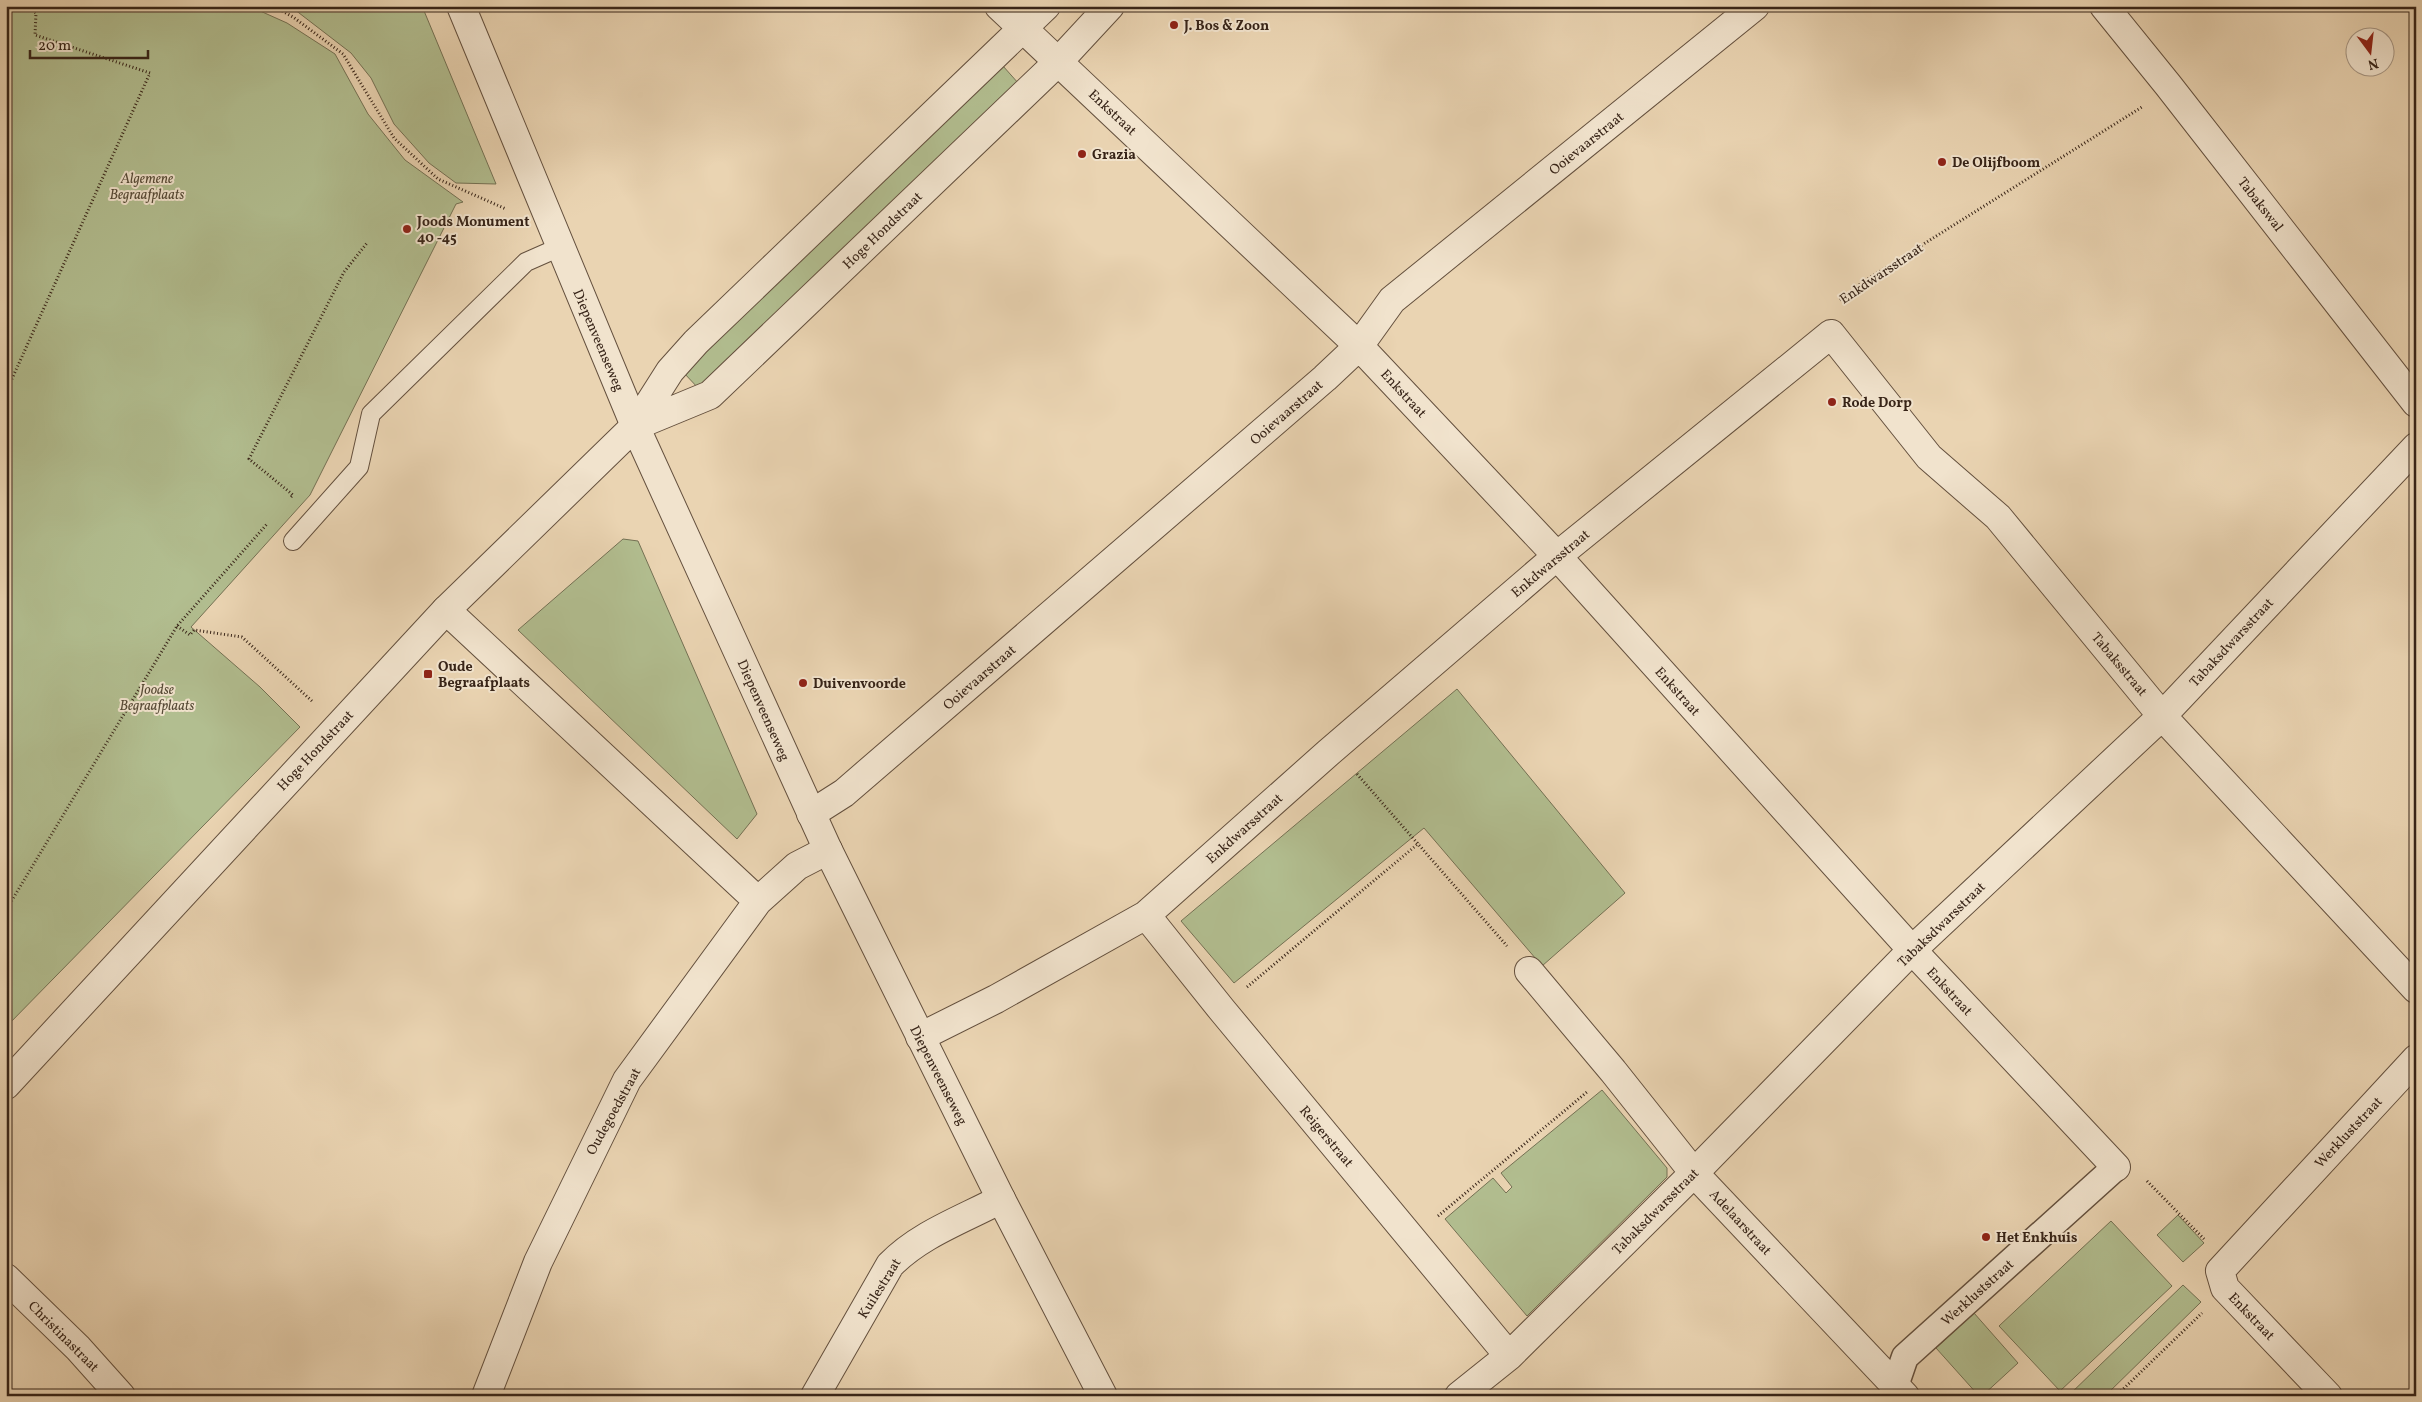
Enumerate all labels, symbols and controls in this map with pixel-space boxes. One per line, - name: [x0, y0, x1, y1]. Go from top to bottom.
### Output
- place label: J. Bos & Zoon: [1183, 17, 1269, 36]
- marker: J. Bos & Zoon: [1168, 19, 1180, 31]
- scale bar: [30, 28, 148, 60]
- north arrow: [2344, 28, 2394, 78]
- text: 20 m: [38, 36, 71, 57]
- text: N: [2366, 53, 2380, 74]
- street label: Enkstraat: [1084, 86, 1140, 141]
- street label: Ooievaarstraat: [1546, 108, 1628, 180]
- place label: Grazia: [1092, 146, 1136, 165]
- marker: Grazia: [1076, 148, 1088, 160]
- place label: De Olijfboom: [1952, 154, 2041, 173]
- marker: De Olijfboom: [1936, 156, 1948, 168]
- park label: Algemene Begraafplaats: [110, 170, 184, 205]
- street label: Tabakswal: [2233, 174, 2287, 236]
- street label: Hoge Hondstraat: [839, 188, 927, 274]
- place label: Joods Monument 40 -45: [416, 213, 530, 248]
- marker: Joods Monument 40 -45: [401, 223, 413, 235]
- street label: Enkdwarsstraat: [1836, 239, 1927, 309]
- street label: Diepenveenseweg: [568, 287, 628, 395]
- street label: Enkstraat: [1376, 366, 1430, 422]
- street label: Ooievaarstraat: [1246, 376, 1328, 450]
- place label: Rode Dorp: [1842, 394, 1912, 413]
- marker: Rode Dorp: [1826, 396, 1838, 408]
- street label: Enkdwarsstraat: [1508, 526, 1594, 603]
- street label: Tabaksdwarsstraat: [2186, 594, 2279, 692]
- street label: Tabaksstraat: [2087, 629, 2151, 701]
- street label: Ooievaarstraat: [939, 641, 1021, 715]
- street label: Diepenveenseweg: [732, 657, 794, 764]
- place label: Oude Begraafplaats: [438, 658, 530, 693]
- street label: Enkstraat: [1650, 663, 1704, 721]
- marker: Oude Begraafplaats: [422, 668, 434, 680]
- place label: Duivenvoorde: [813, 675, 906, 694]
- marker: Duivenvoorde: [797, 677, 809, 689]
- park label: Joodse Begraafplaats: [120, 681, 194, 716]
- street label: Hoge Hondstraat: [274, 706, 359, 796]
- street label: Enkdwarsstraat: [1203, 789, 1288, 869]
- street label: Tabaksdwarsstraat: [1894, 878, 1990, 972]
- street label: Enkstraat: [1922, 964, 1976, 1020]
- street label: Diepenveenseweg: [904, 1023, 971, 1129]
- street label: Oudegoedstraat: [582, 1065, 646, 1159]
- street label: Werkluststraat: [2311, 1093, 2387, 1173]
- street label: Reigerstraat: [1294, 1102, 1357, 1172]
- street label: Tabaksdwarsstraat: [1608, 1164, 1704, 1260]
- street label: Adelaarstraat: [1704, 1186, 1775, 1260]
- place label: Het Enkhuis: [1996, 1229, 2077, 1248]
- marker: Het Enkhuis: [1980, 1231, 1992, 1243]
- street label: Kuilestraat: [854, 1255, 906, 1323]
- street label: Werkluststraat: [1938, 1255, 2018, 1331]
- street label: Enkstraat: [2223, 1289, 2279, 1345]
- street label: Christinastraat: [23, 1297, 103, 1377]

